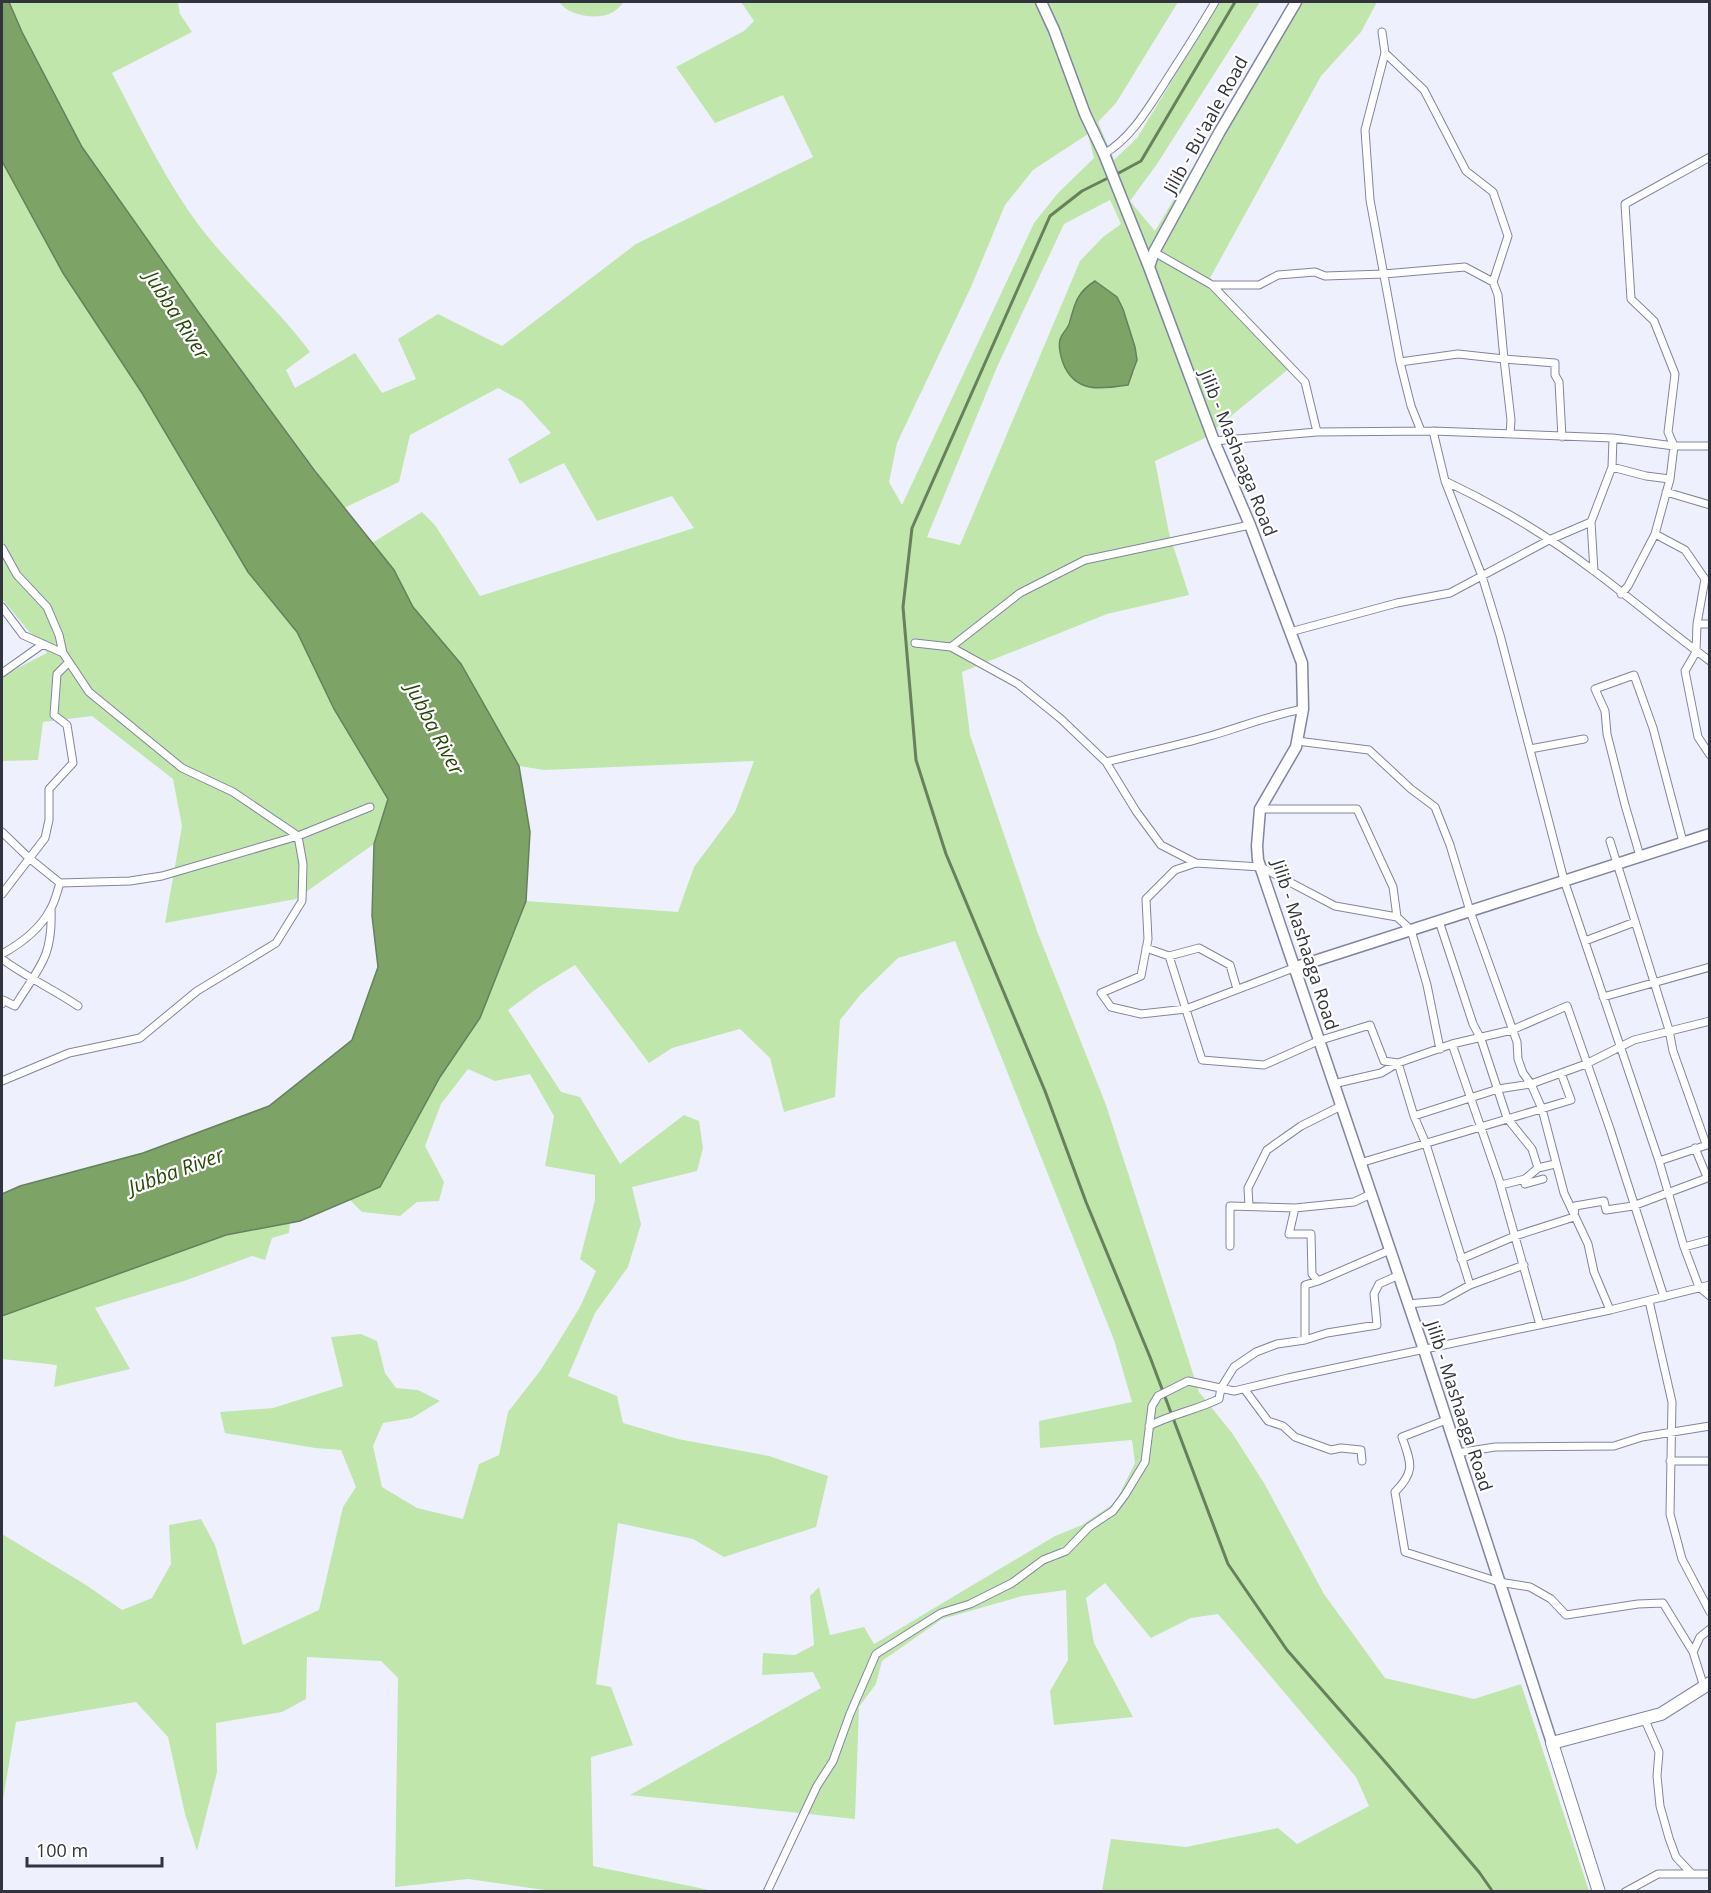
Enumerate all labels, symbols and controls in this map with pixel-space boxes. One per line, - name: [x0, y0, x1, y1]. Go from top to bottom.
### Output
- street label: Jilib - Bu'aale Road: [1156, 52, 1253, 199]
- water label: Jubba River: [137, 262, 217, 365]
- street label: Jilib - Mashaaga Road: [1194, 364, 1283, 540]
- water label: Jubba River: [398, 675, 471, 780]
- street label: Jilib - Mashaaga Road: [1266, 855, 1345, 1033]
- water label: Jubba River: [120, 1140, 228, 1202]
- street label: Jilib - Mashaaga Road: [1420, 1316, 1499, 1494]
- scale bar: [27, 1830, 162, 1868]
- text: 100 m: [36, 1838, 88, 1862]

